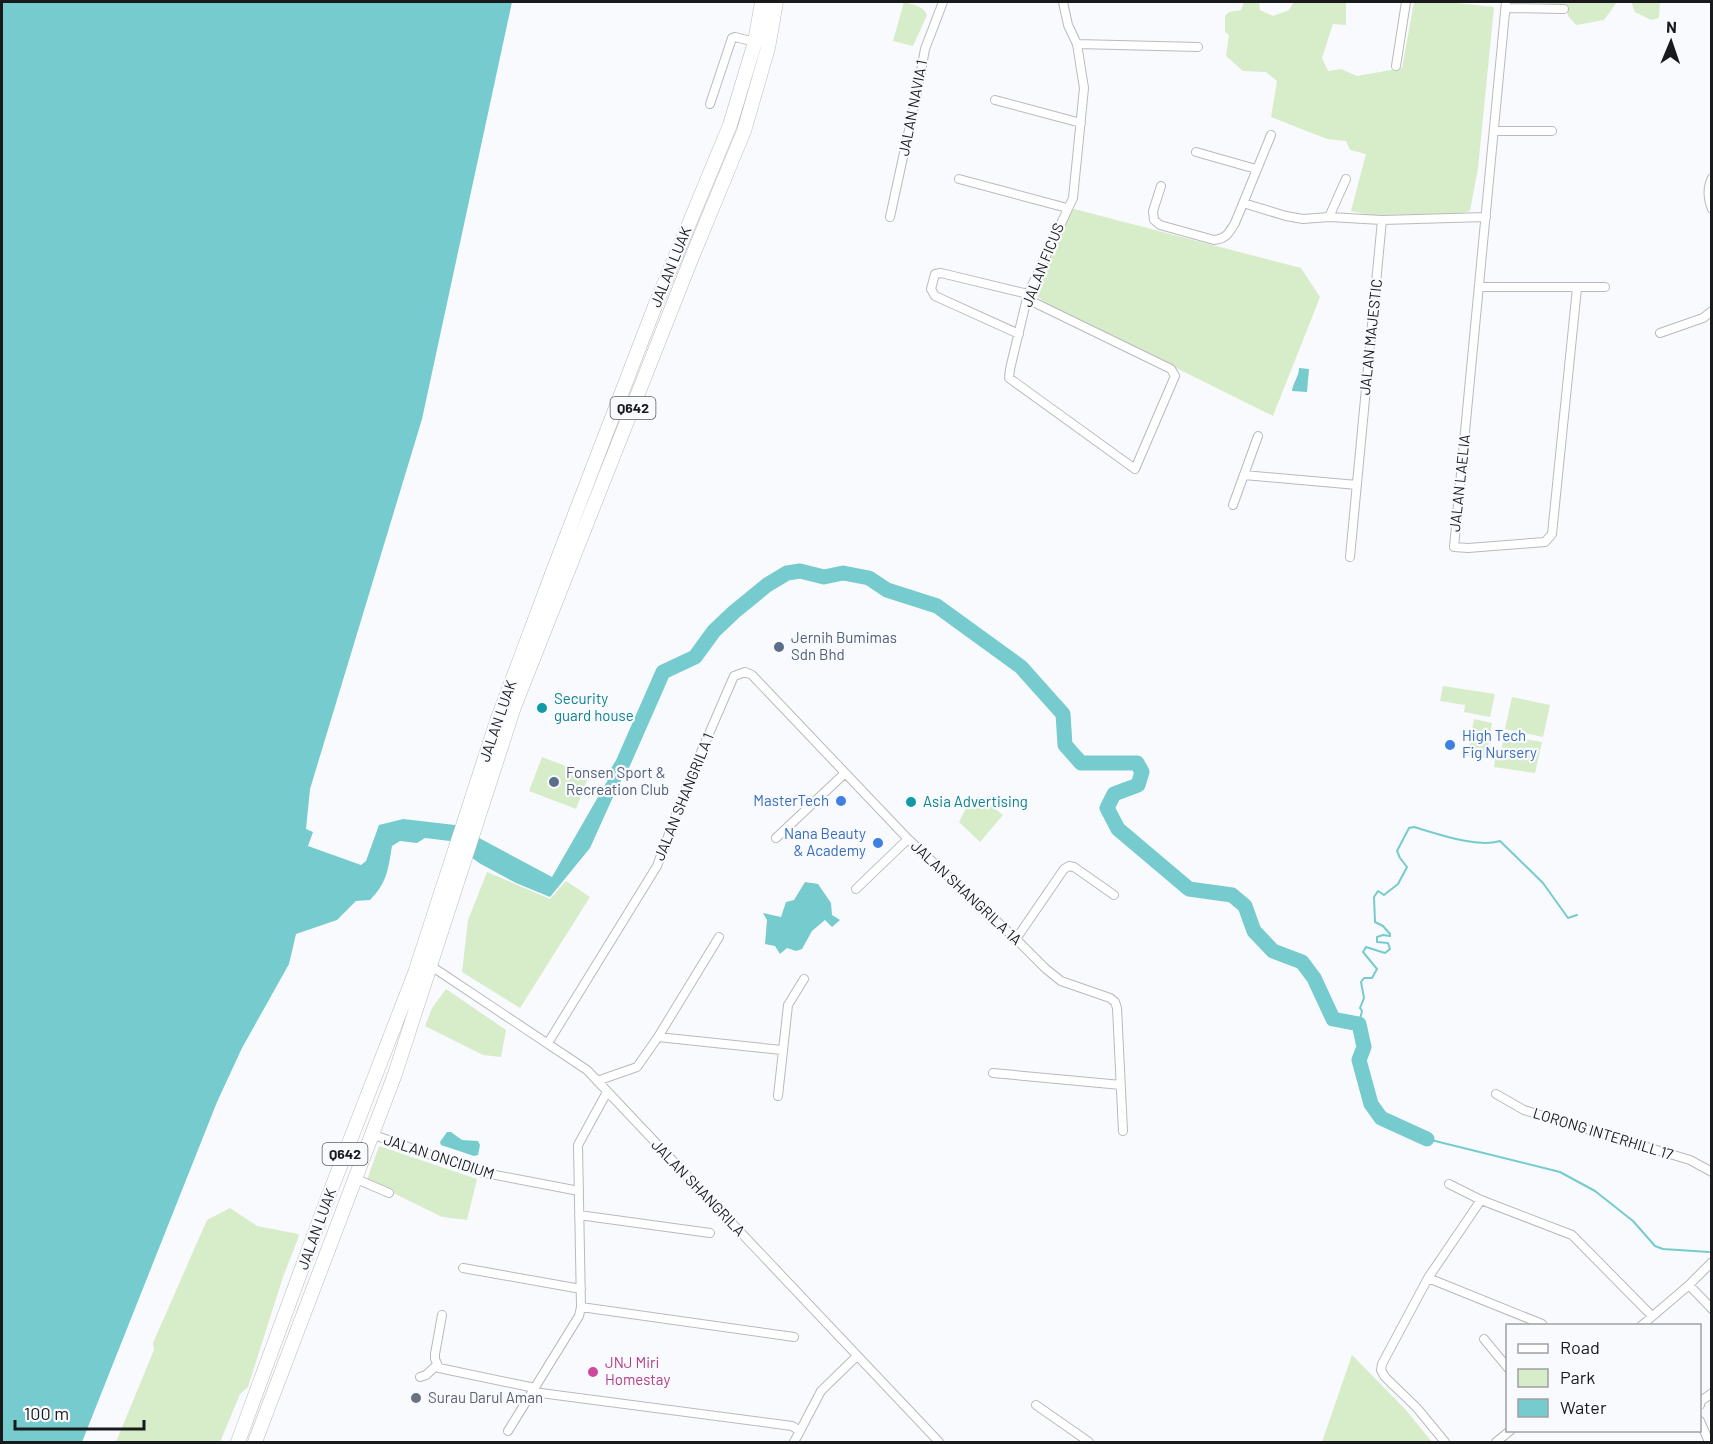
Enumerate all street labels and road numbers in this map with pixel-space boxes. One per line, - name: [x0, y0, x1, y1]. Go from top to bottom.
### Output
- street label: JALAN NAVIA 1: [894, 58, 930, 157]
- street label: JALAN FICUS: [1017, 220, 1067, 309]
- street label: JALAN LUAK: [646, 224, 694, 310]
- street label: JALAN MAJESTIC: [1355, 278, 1385, 396]
- road number: Q642: [610, 397, 656, 419]
- street label: JALAN LAELIA: [1445, 433, 1473, 533]
- street label: JALAN LUAK: [475, 677, 519, 764]
- street label: JALAN SHANGRILA 1: [649, 730, 717, 863]
- street label: JALAN SHANGRILA 1A: [908, 836, 1026, 948]
- street label: LORONG INTERHILL 17: [1531, 1103, 1676, 1163]
- street label: JALAN ONCIDIUM: [382, 1130, 497, 1182]
- street label: JALAN SHANGRILA: [648, 1135, 749, 1239]
- road number: Q642: [322, 1143, 368, 1165]
- street label: JALAN LUAK: [293, 1185, 339, 1272]

